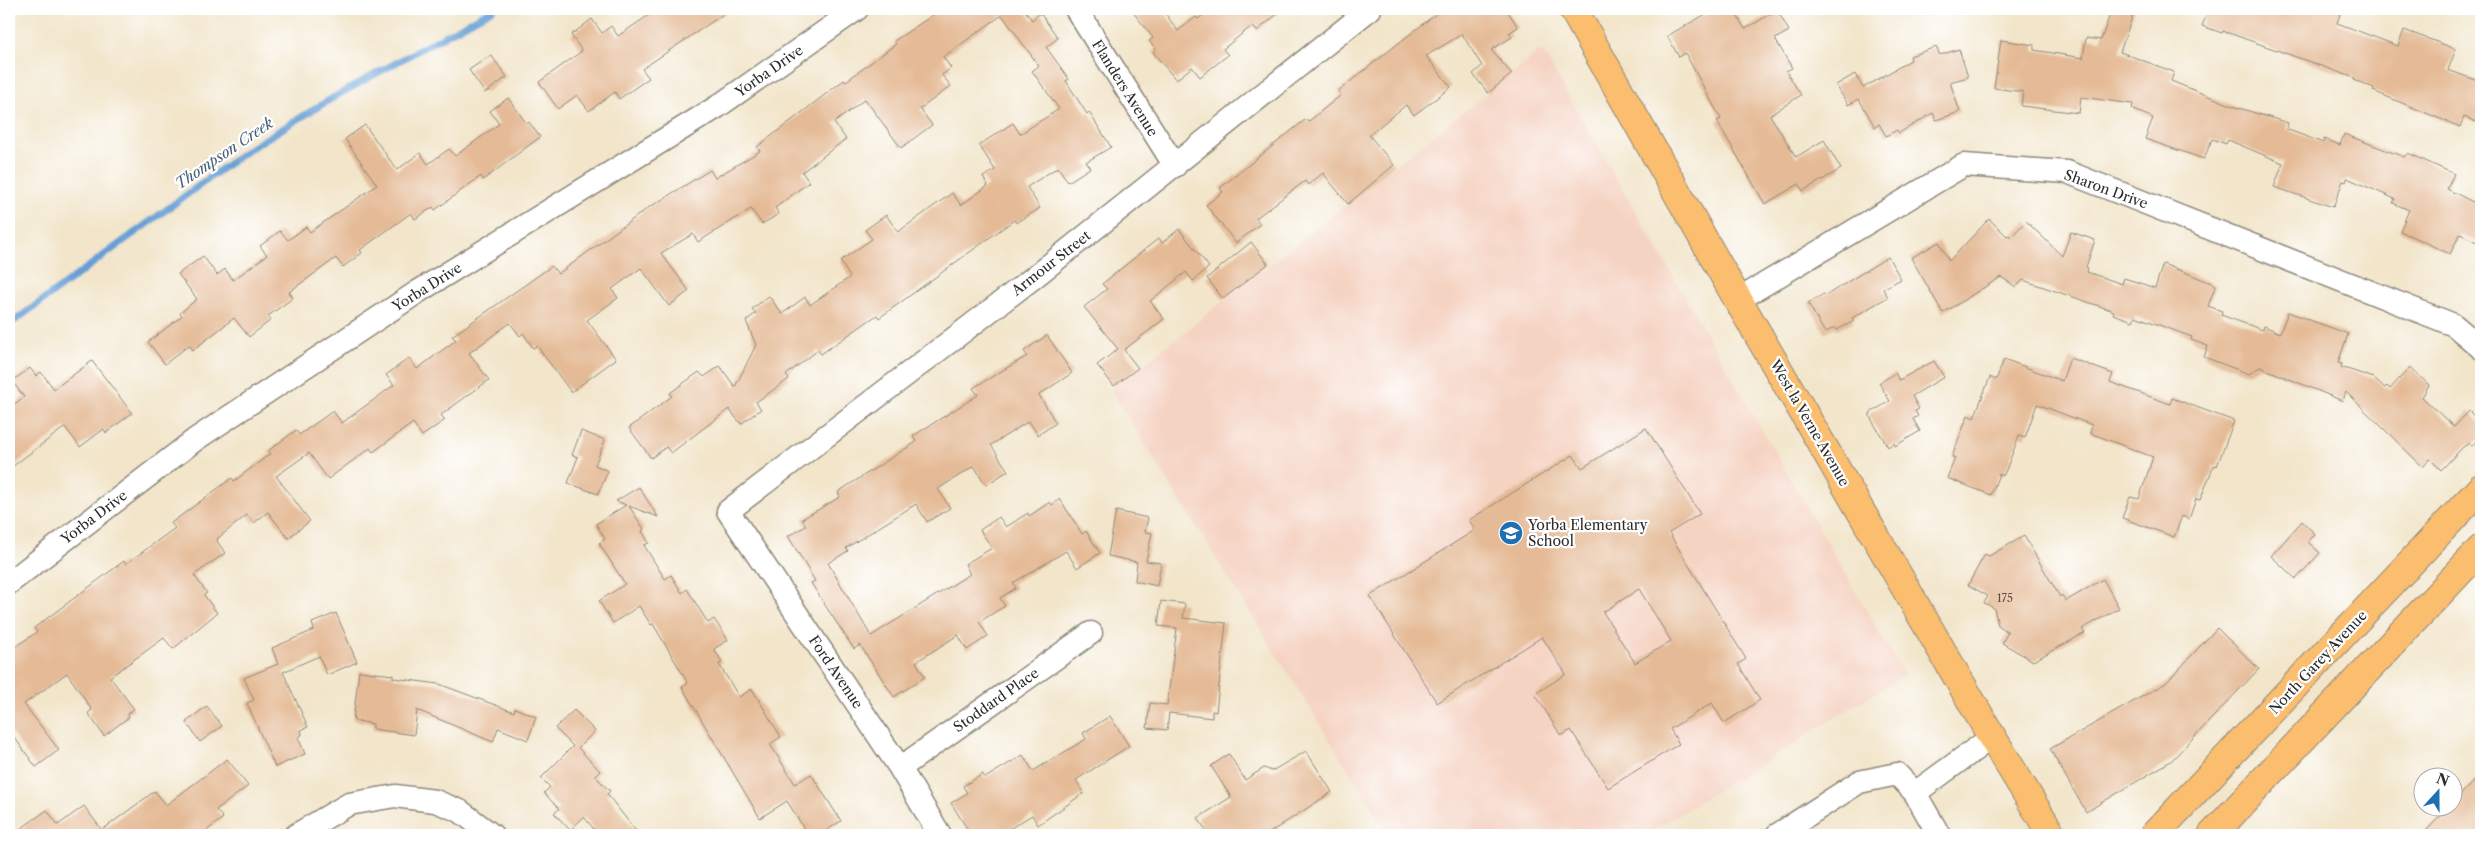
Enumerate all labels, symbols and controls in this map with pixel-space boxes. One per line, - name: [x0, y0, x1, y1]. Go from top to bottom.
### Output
- street label: Flanders Avenue: [1088, 36, 1162, 140]
- street label: Yorba Drive: [731, 41, 806, 101]
- water label: Thompson Creek: [171, 113, 277, 193]
- street label: Sharon Drive: [2062, 166, 2150, 213]
- street label: Armour Street: [1007, 226, 1094, 300]
- street label: Yorba Drive: [388, 258, 465, 316]
- street label: West la Verne Avenue: [1766, 356, 1854, 490]
- street label: Yorba Drive: [56, 486, 131, 548]
- place label: Yorba Elementary School: [1527, 516, 1648, 550]
- school or university icon: Yorba Elementary School: [1498, 520, 1524, 546]
- house number: 175: [1997, 591, 2013, 605]
- street label: North Garey Avenue: [2265, 606, 2371, 718]
- street label: Ford Avenue: [805, 632, 867, 712]
- street label: Stoddard Place: [950, 664, 1042, 736]
- north arrow: [2412, 766, 2462, 816]
- text: N: [2434, 769, 2452, 790]

